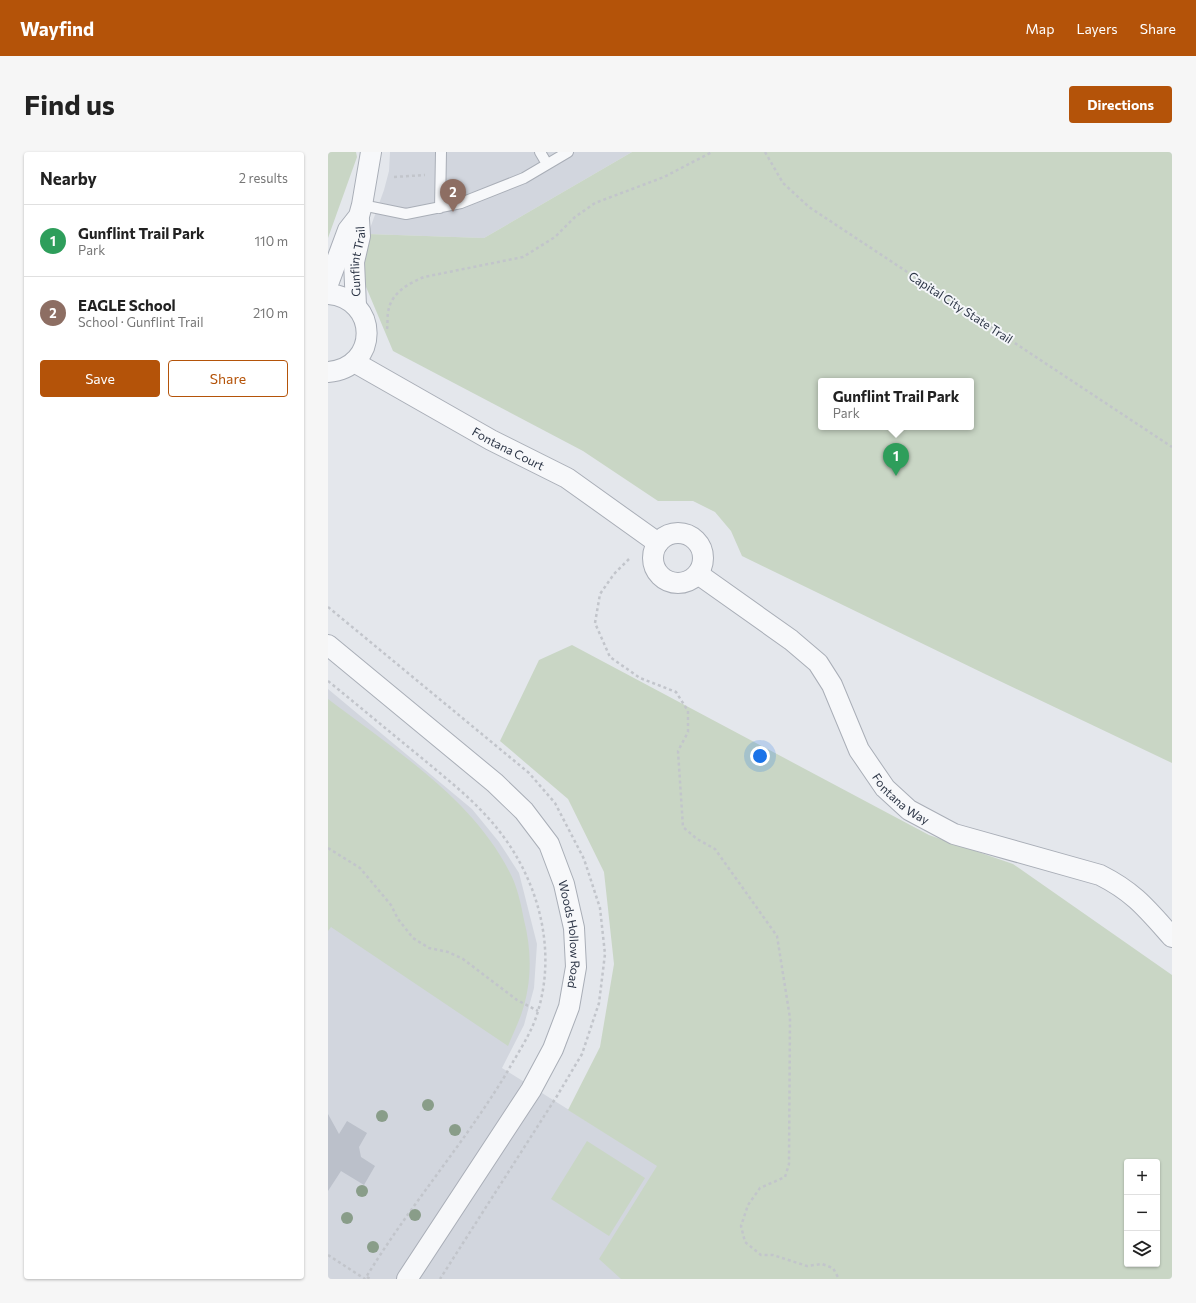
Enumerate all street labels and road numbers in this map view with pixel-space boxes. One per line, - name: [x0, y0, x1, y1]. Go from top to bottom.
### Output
- street label: Gunflint Trail: [347, 226, 367, 297]
- street label: Capital City State Trail: [906, 268, 1016, 346]
- street label: Fontana Court: [470, 424, 547, 473]
- street label: Fontana Way: [870, 770, 932, 827]
- street label: Woods Hollow Road: [556, 879, 583, 990]

